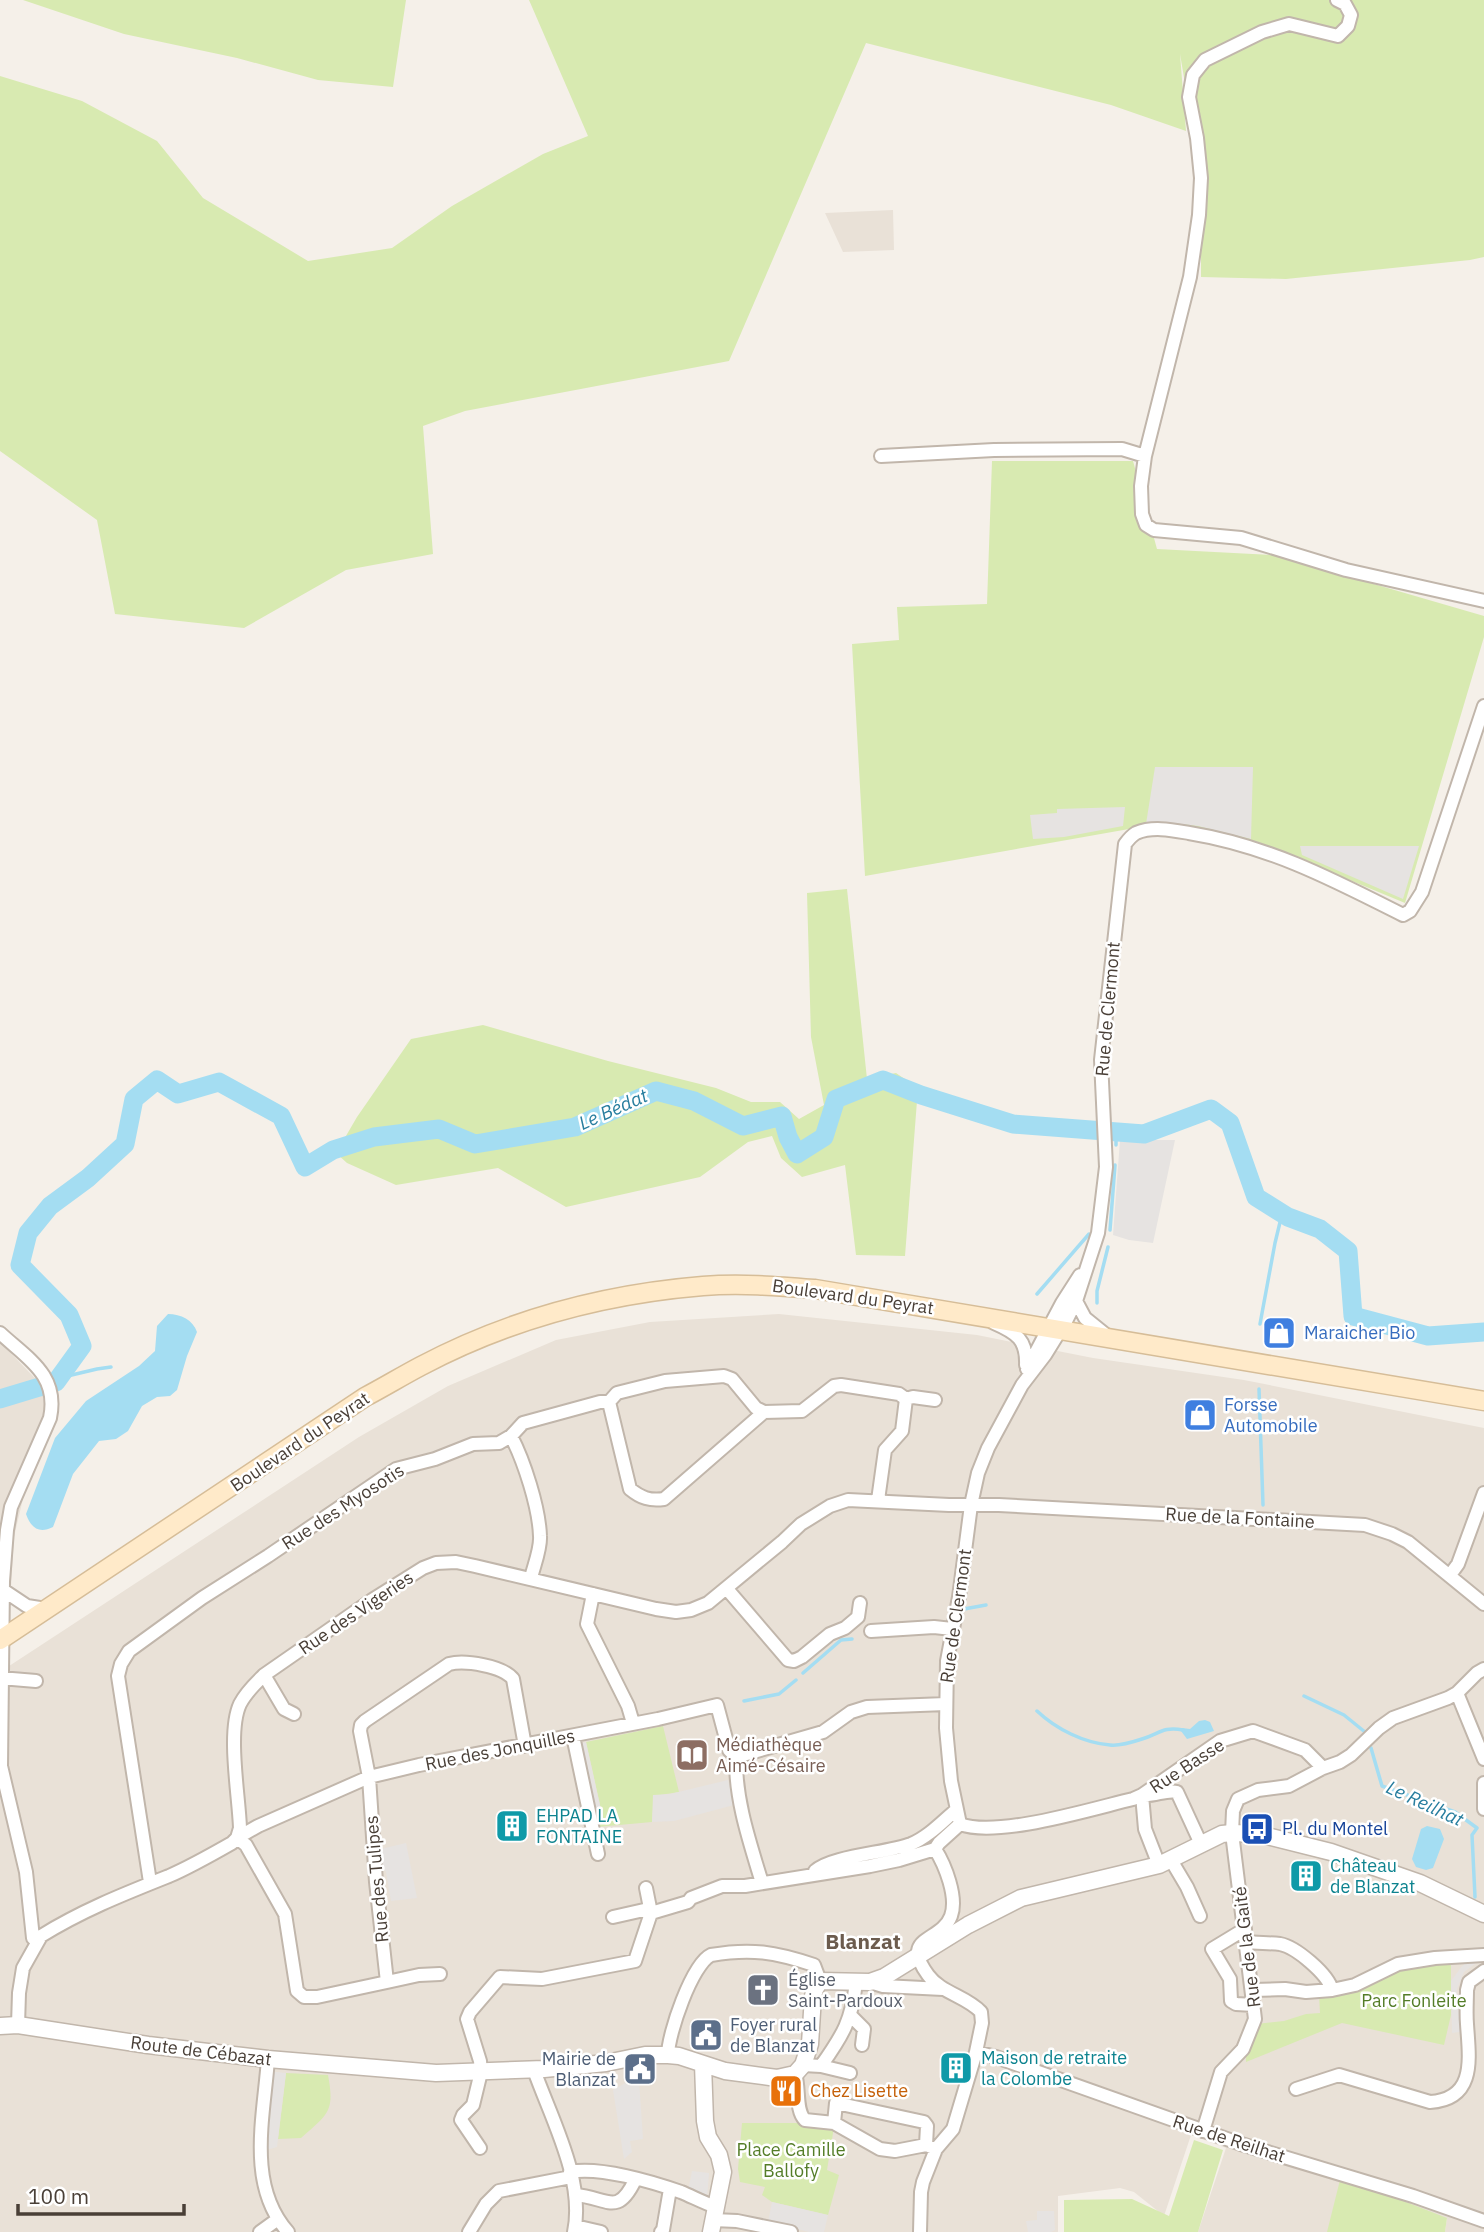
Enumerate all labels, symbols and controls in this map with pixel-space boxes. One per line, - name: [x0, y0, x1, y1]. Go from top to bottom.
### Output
- street label: Rue de Clermont: [1090, 941, 1125, 1077]
- water label: Le Bédat: [575, 1083, 652, 1135]
- street label: Boulevard du Peyrat: [771, 1274, 935, 1319]
- shop icon: Maraicher Bio: [1260, 1314, 1298, 1352]
- place label: Maraicher Bio: [1304, 1321, 1415, 1344]
- street label: Boulevard du Peyrat: [226, 1387, 374, 1497]
- place label: Forsse Automobile: [1224, 1393, 1318, 1437]
- shop icon: Forsse Automobile: [1181, 1396, 1219, 1434]
- street label: Rue des Myosotis: [277, 1458, 408, 1555]
- street label: Rue de la Fontaine: [1165, 1502, 1315, 1533]
- street label: Rue de Clermont: [935, 1547, 976, 1685]
- street label: Rue des Vigeries: [294, 1566, 418, 1660]
- street label: Rue des Jonquilles: [423, 1724, 577, 1775]
- place label: Médiathèque Aimé-Césaire: [716, 1733, 826, 1777]
- street label: Rue Basse: [1145, 1733, 1229, 1798]
- library icon: Médiathèque Aimé-Césaire: [673, 1736, 711, 1774]
- water label: Le Reilhat: [1383, 1775, 1468, 1832]
- place label: EHPAD LA FONTAINE: [536, 1804, 622, 1848]
- building icon: EHPAD LA FONTAINE: [493, 1807, 531, 1845]
- bus stop icon: Pl. du Montel: [1238, 1810, 1276, 1848]
- street label: Rue des Tulipes: [359, 1815, 394, 1943]
- place label: Pl. du Montel: [1282, 1817, 1388, 1840]
- place label: Château de Blanzat: [1330, 1854, 1415, 1898]
- building icon: Château de Blanzat: [1287, 1857, 1325, 1895]
- street label: Rue de la Gaité: [1228, 1885, 1265, 2009]
- district label: Blanzat: [825, 1927, 901, 1955]
- place label: Église Saint-Pardoux: [788, 1968, 903, 2012]
- church icon: Église Saint-Pardoux: [744, 1971, 782, 2009]
- park label: Parc Fonleite: [1361, 1989, 1467, 2012]
- place label: Foyer rural de Blanzat: [730, 2013, 817, 2057]
- public building icon: Foyer rural de Blanzat: [687, 2016, 725, 2054]
- street label: Route de Cébazat: [129, 2030, 273, 2071]
- place label: Maison de retraite la Colombe: [981, 2046, 1127, 2090]
- place label: Mairie de Blanzat: [542, 2047, 616, 2091]
- building icon: Maison de retraite la Colombe: [937, 2049, 975, 2087]
- public building icon: Mairie de Blanzat: [621, 2050, 659, 2088]
- restaurant icon: Chez Lisette: [767, 2072, 805, 2110]
- place label: Chez Lisette: [810, 2079, 908, 2102]
- street label: Rue de Reilhat: [1170, 2109, 1288, 2168]
- park label: Place Camille Ballofy: [736, 2138, 846, 2182]
- scale bar: [18, 2172, 184, 2216]
- text: 100 m: [28, 2182, 89, 2210]

